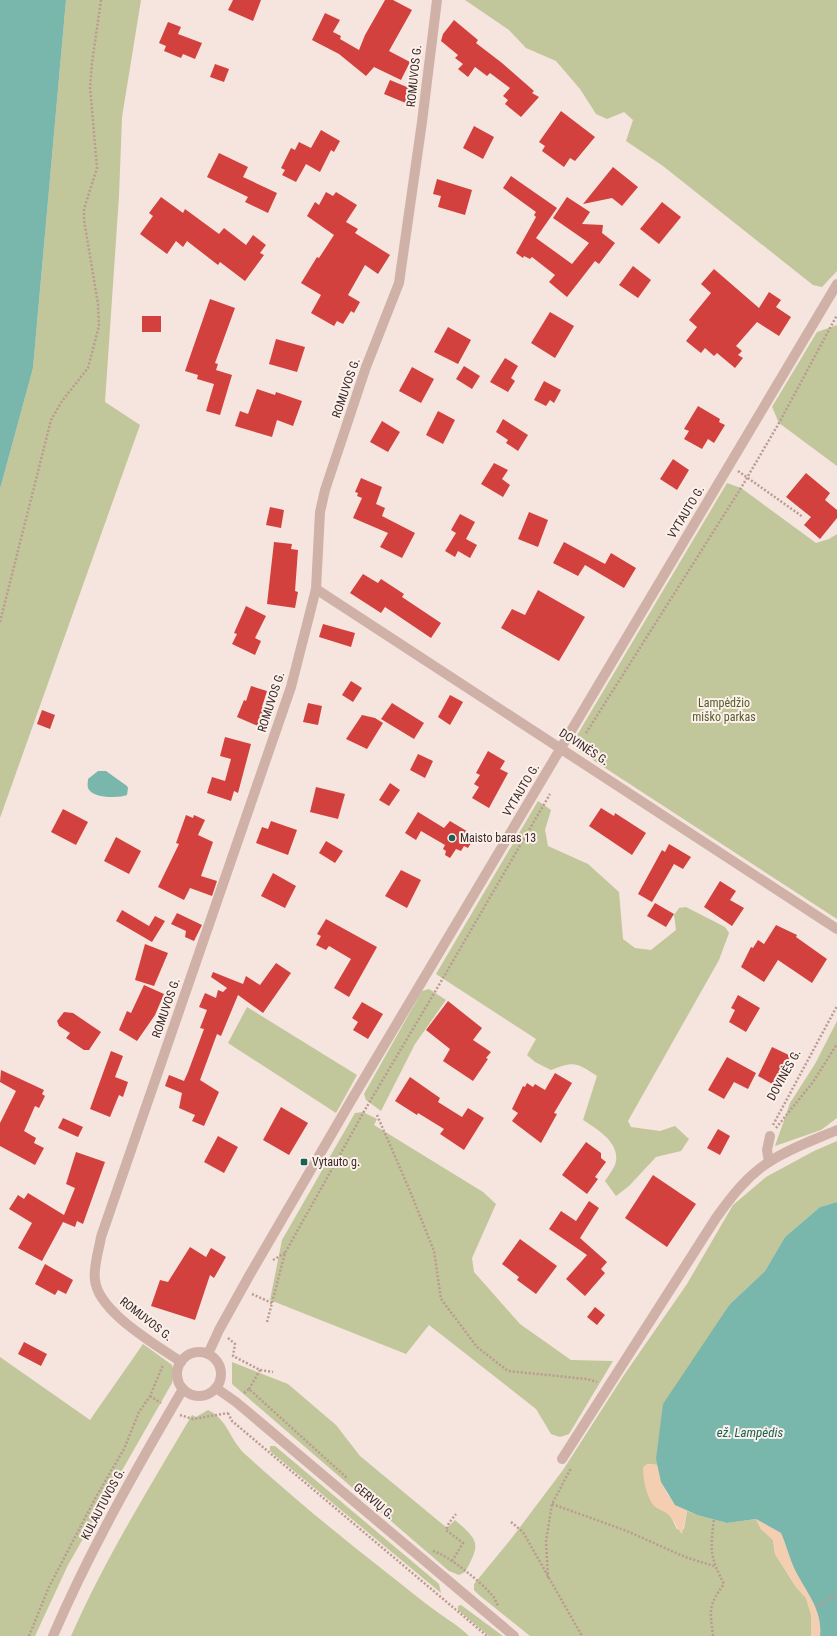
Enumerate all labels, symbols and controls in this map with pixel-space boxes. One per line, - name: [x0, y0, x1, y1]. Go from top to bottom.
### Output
- street label: ROMUVOS G.: [404, 44, 424, 108]
- street label: ROMUVOS G.: [329, 356, 363, 420]
- street label: VYTAUTO G.: [665, 483, 707, 541]
- street label: ROMUVOS G.: [255, 670, 287, 734]
- park label: Lampėdžio miško parkas: [692, 696, 756, 724]
- street label: DOVINĖS G.: [557, 725, 612, 768]
- street label: VYTAUTO G.: [500, 761, 542, 819]
- place label: Maisto baras 13: [460, 831, 536, 845]
- marker: Maisto baras 13: [447, 833, 457, 843]
- street label: ROMUVOS G.: [149, 976, 183, 1040]
- street label: DOVINĖS G.: [763, 1047, 804, 1103]
- place label: Vytauto g.: [312, 1155, 360, 1169]
- marker: Vytauto g.: [299, 1157, 309, 1167]
- street label: ROMUVOS G.: [117, 1294, 175, 1344]
- water label: ež. Lampėdis: [717, 1425, 783, 1440]
- street label: KULAUTUVOS G.: [78, 1466, 128, 1542]
- street label: GERVIŲ G.: [351, 1480, 397, 1522]

